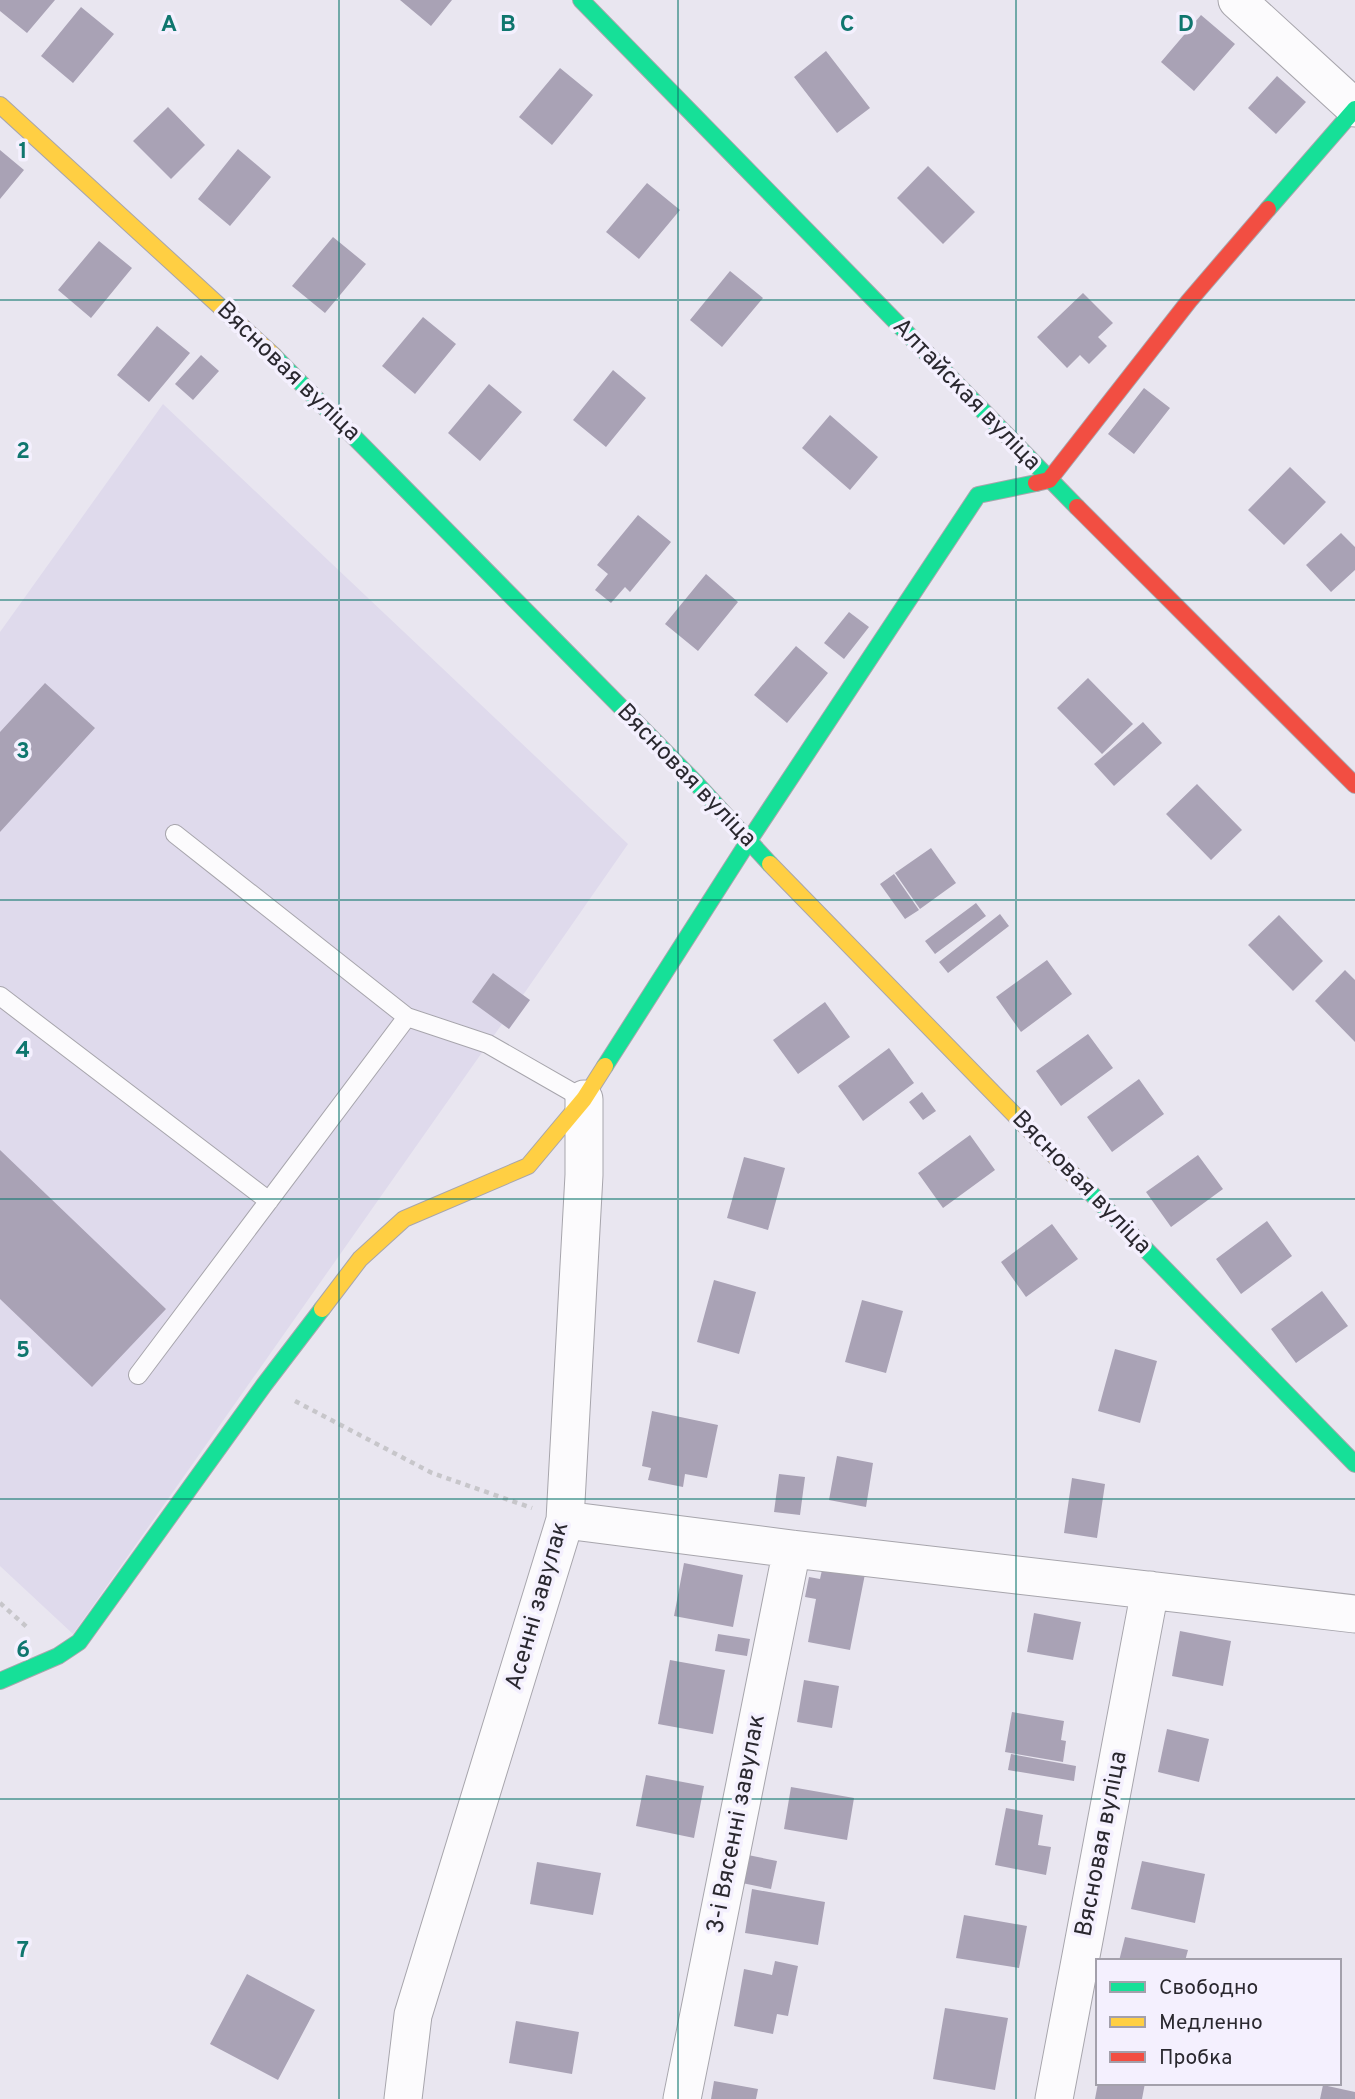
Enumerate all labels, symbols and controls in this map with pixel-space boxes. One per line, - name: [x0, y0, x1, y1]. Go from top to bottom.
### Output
- text: A: [161, 11, 177, 40]
- text: B: [500, 11, 516, 40]
- text: C: [840, 11, 854, 40]
- text: D: [1178, 11, 1194, 40]
- text: 1: [18, 138, 28, 167]
- street label: Вясновая вуліца: [210, 296, 366, 448]
- street label: Алтайская вуліца: [885, 312, 1047, 478]
- text: 2: [16, 438, 30, 467]
- street label: Вясновая вуліца: [610, 698, 762, 854]
- text: 3: [16, 738, 30, 767]
- text: 4: [16, 1037, 30, 1066]
- street label: Вясновая вуліца: [1005, 1105, 1157, 1261]
- text: 5: [16, 1337, 30, 1366]
- street label: Асенні завулак: [500, 1518, 576, 1694]
- text: 6: [16, 1637, 30, 1666]
- street label: 3-і Вясенні завулак: [701, 1712, 773, 1936]
- street label: Вясновая вуліца: [1069, 1749, 1135, 1939]
- text: 7: [17, 1937, 29, 1966]
- legend: [1096, 1959, 1341, 2085]
- text: Свободно: [1159, 1975, 1258, 2002]
- text: Медленно: [1159, 2010, 1263, 2037]
- text: Пробка: [1159, 2045, 1232, 2072]

